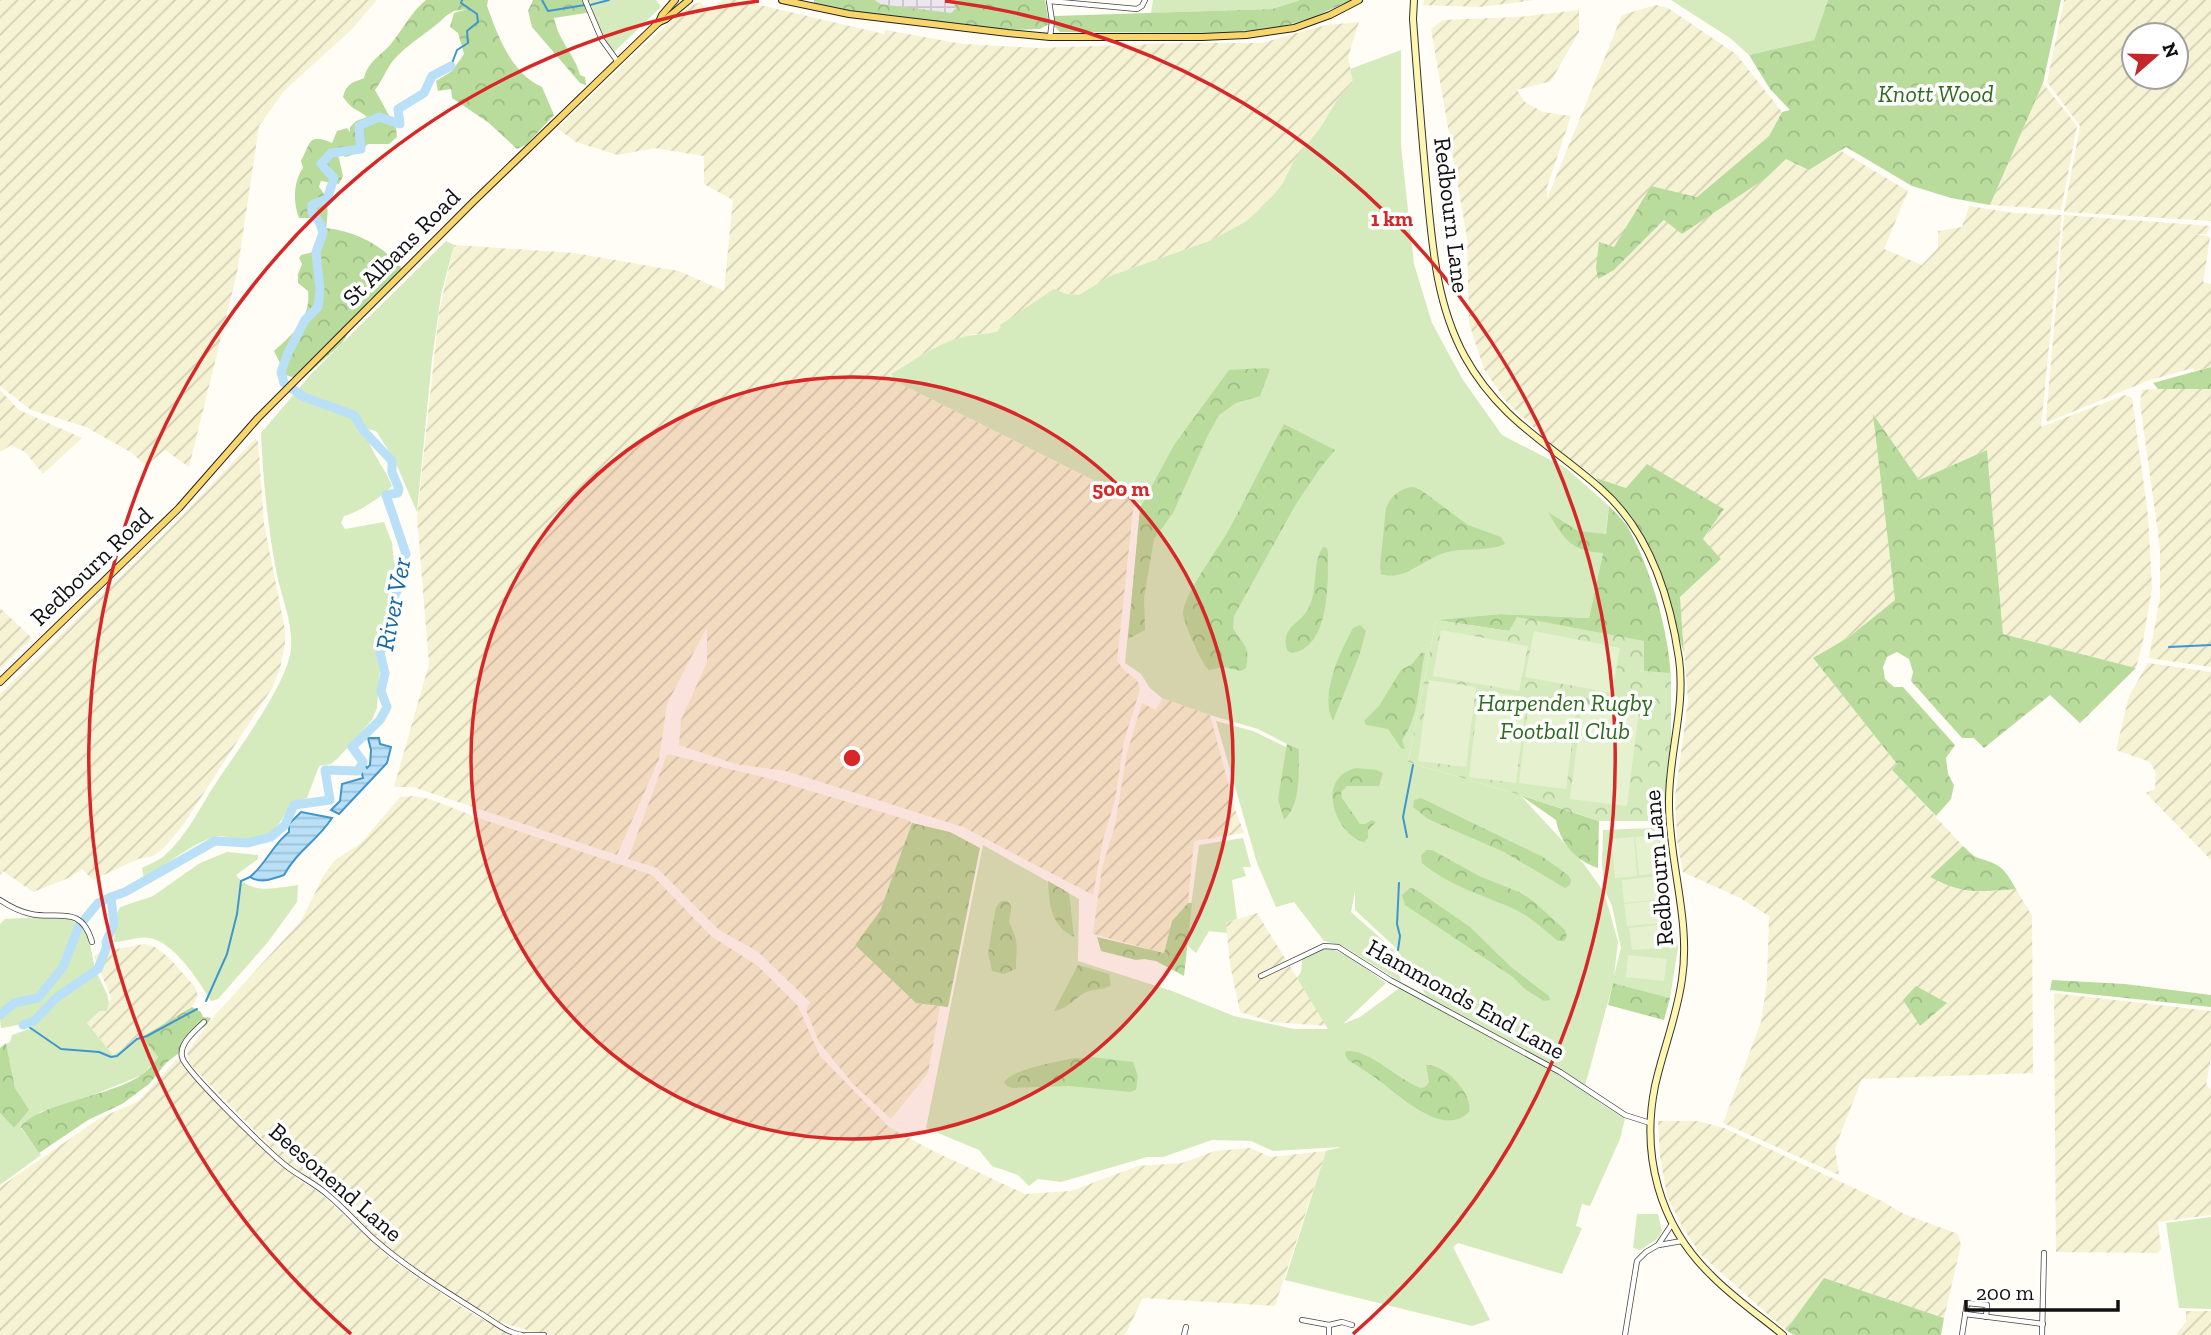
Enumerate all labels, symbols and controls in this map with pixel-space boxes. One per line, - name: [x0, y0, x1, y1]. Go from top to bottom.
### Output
- north arrow: [2120, 21, 2190, 91]
- text: N: [2157, 40, 2184, 61]
- park label: Knott Wood: [1878, 79, 1994, 108]
- street label: Redbourn Lane: [1428, 136, 1476, 294]
- street label: St Albans Road: [336, 182, 466, 312]
- text: 1 km: [1371, 206, 1414, 231]
- text: 500 m: [1092, 476, 1150, 501]
- street label: Redbourn Road: [24, 501, 158, 631]
- water label: River Ver: [368, 555, 418, 653]
- park label: Harpenden Rugby Football Club: [1477, 688, 1653, 745]
- centre of rings: [840, 746, 864, 770]
- street label: Redbourn Lane: [1637, 789, 1679, 947]
- street label: Hammonds End Lane: [1362, 932, 1570, 1066]
- street label: Beesonend Lane: [263, 1116, 409, 1248]
- scale bar: [1966, 1268, 2118, 1312]
- text: 200 m: [1976, 1280, 2034, 1305]

